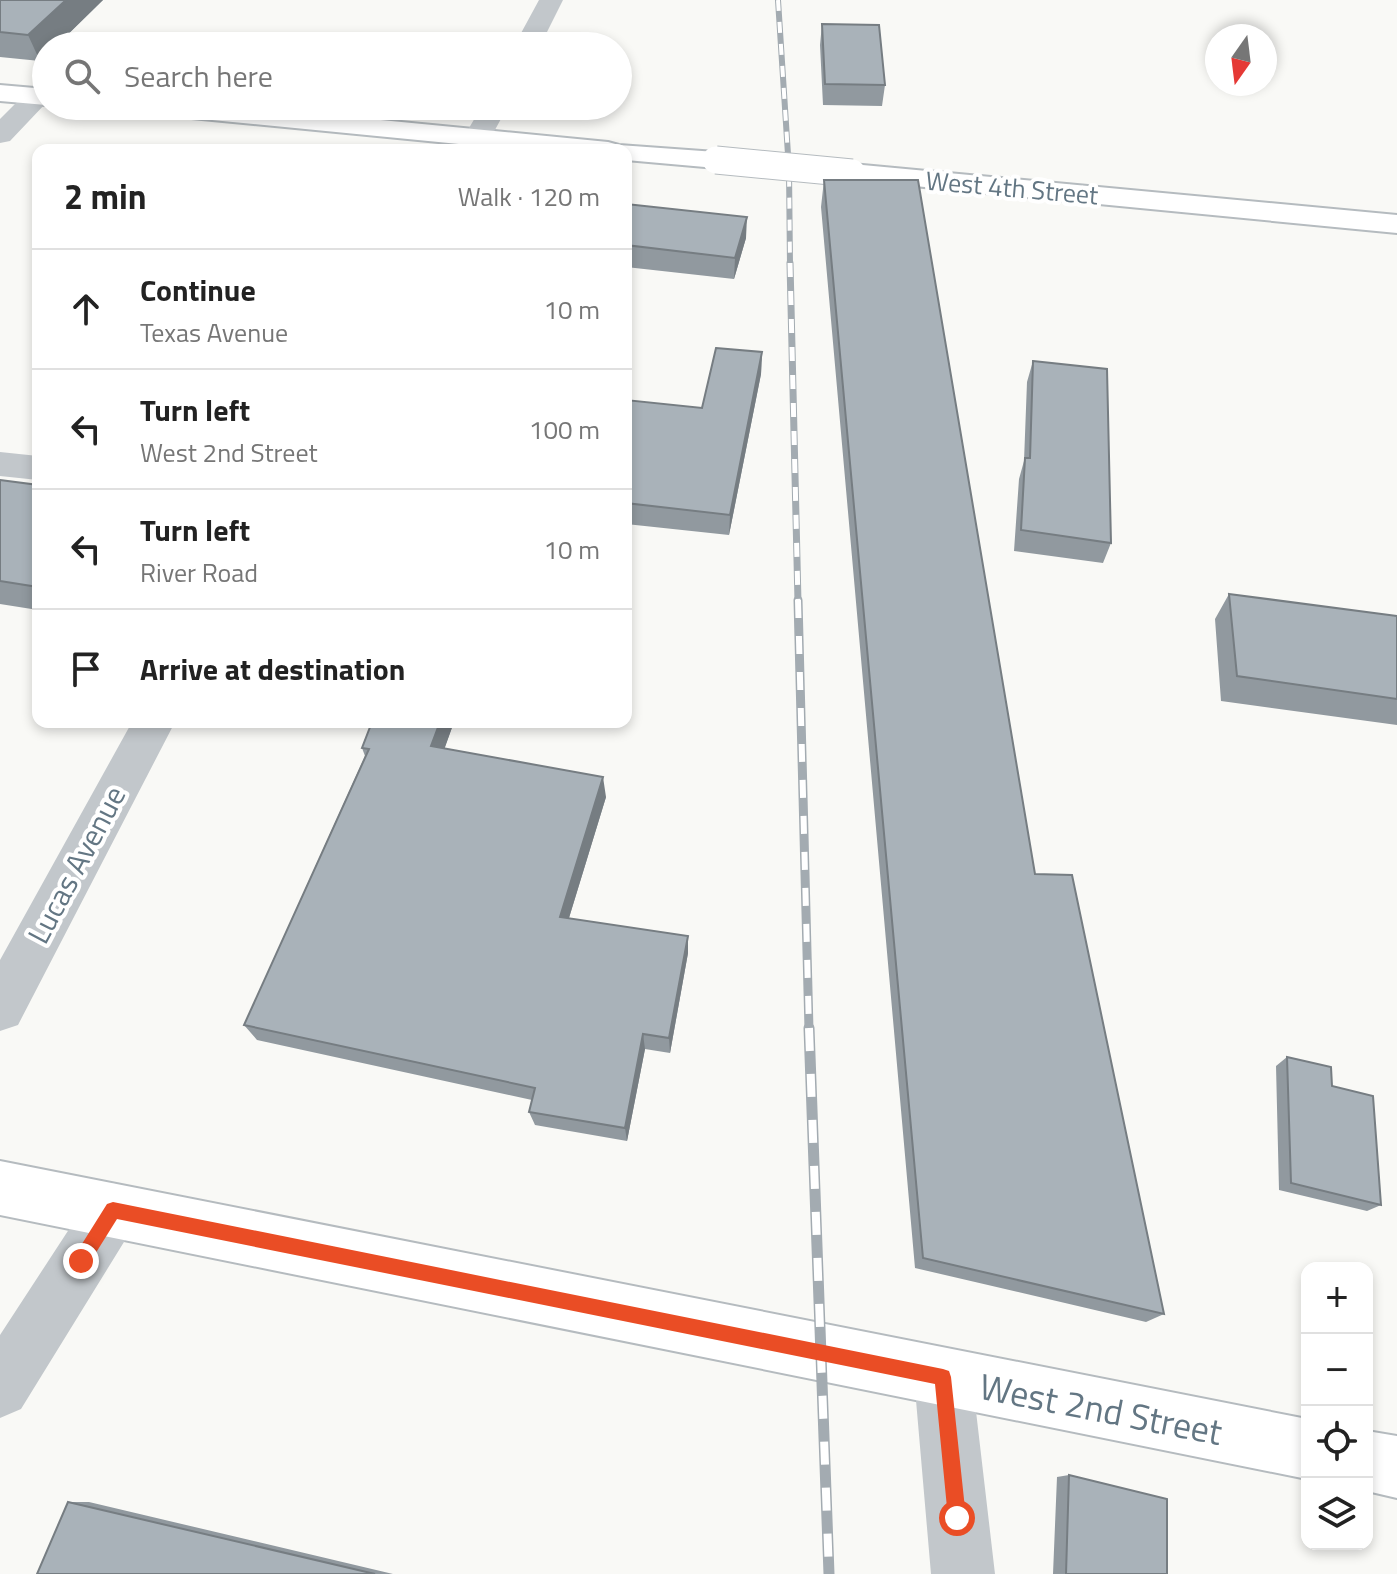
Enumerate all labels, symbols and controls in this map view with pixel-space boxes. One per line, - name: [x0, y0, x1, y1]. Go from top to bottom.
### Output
- north arrow: [1205, 24, 1277, 96]
- search box: [32, 32, 632, 120]
- text: Search here: [124, 53, 273, 99]
- icon: search: [60, 54, 104, 98]
- street label: West 4th Street: [924, 161, 1100, 214]
- text: 2 min: [64, 170, 147, 222]
- text: Walk · 120 m: [458, 177, 600, 216]
- text: Continue: [140, 267, 256, 313]
- icon: ahead: [64, 287, 108, 331]
- text: 10 m: [543, 290, 600, 329]
- text: Texas Avenue: [140, 313, 288, 352]
- text: Turn left: [140, 387, 250, 433]
- icon: left: [64, 407, 108, 451]
- text: 100 m: [529, 410, 600, 449]
- text: West 2nd Street: [140, 433, 318, 472]
- text: Turn left: [140, 507, 250, 553]
- icon: left: [64, 527, 108, 571]
- text: 10 m: [543, 530, 600, 569]
- text: River Road: [140, 553, 258, 592]
- text: Arrive at destination: [140, 646, 405, 692]
- icon: arrive: [64, 647, 108, 691]
- street label: Lucas Avenue: [15, 778, 137, 952]
- route end: [63, 1243, 99, 1279]
- map controls: [1301, 1262, 1373, 1550]
- button: +: [1301, 1262, 1373, 1334]
- button: −: [1301, 1334, 1373, 1406]
- street label: West 2nd Street: [975, 1358, 1227, 1459]
- button: locate: [1301, 1406, 1373, 1478]
- button: layers: [1301, 1478, 1373, 1550]
- route start: [939, 1500, 975, 1536]

